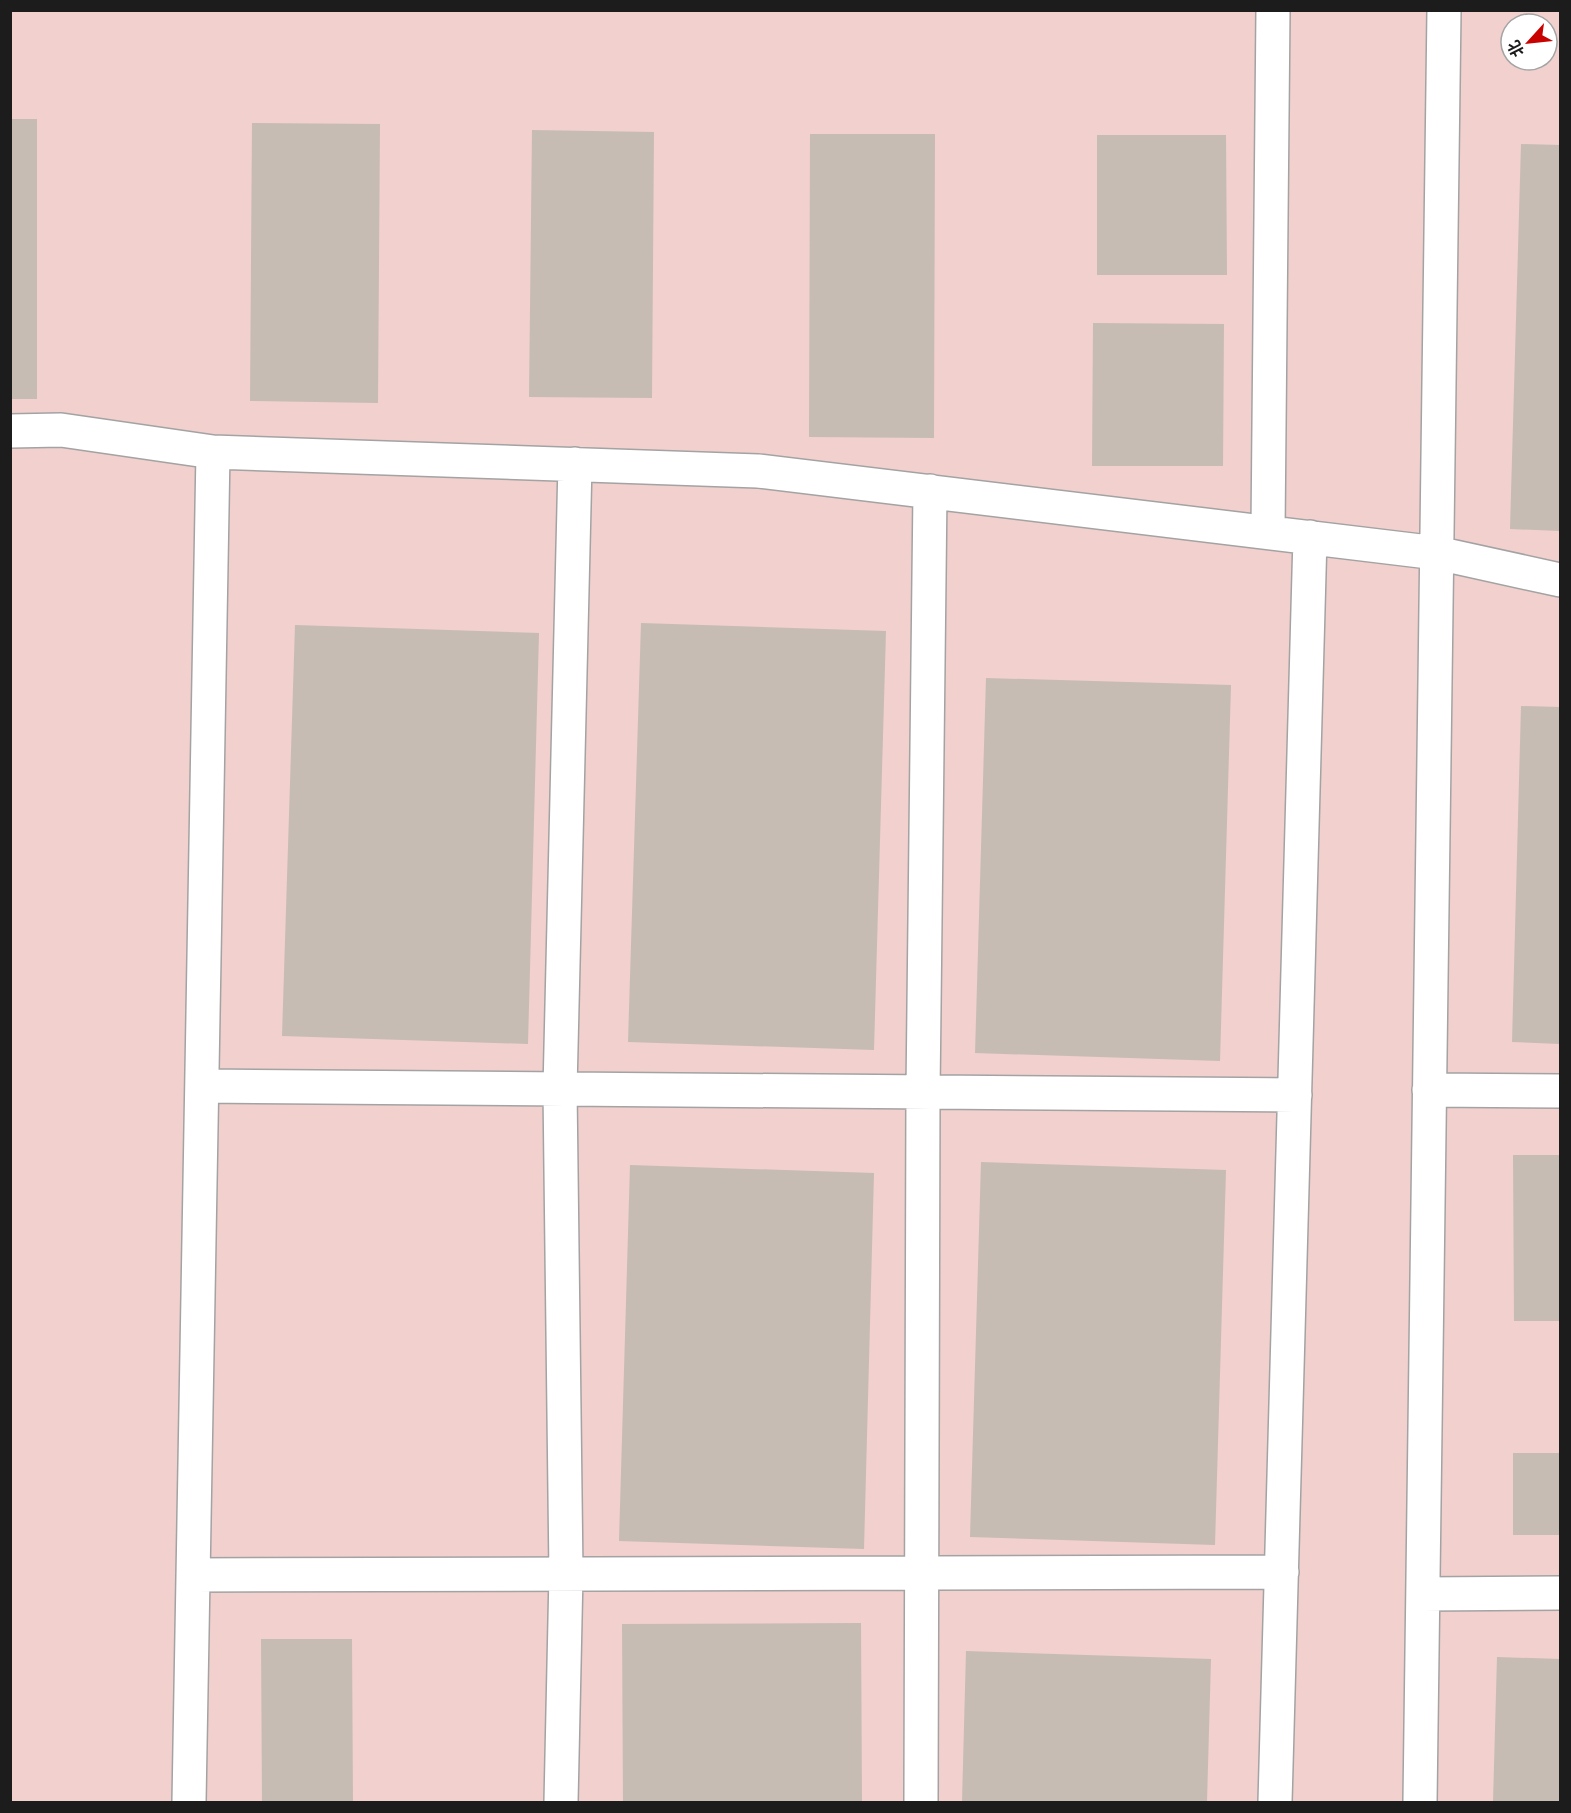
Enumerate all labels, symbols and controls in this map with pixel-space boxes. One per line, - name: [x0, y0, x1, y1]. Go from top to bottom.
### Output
- north arrow: [1499, 12, 1559, 72]
- text: 北: [1503, 37, 1528, 60]

